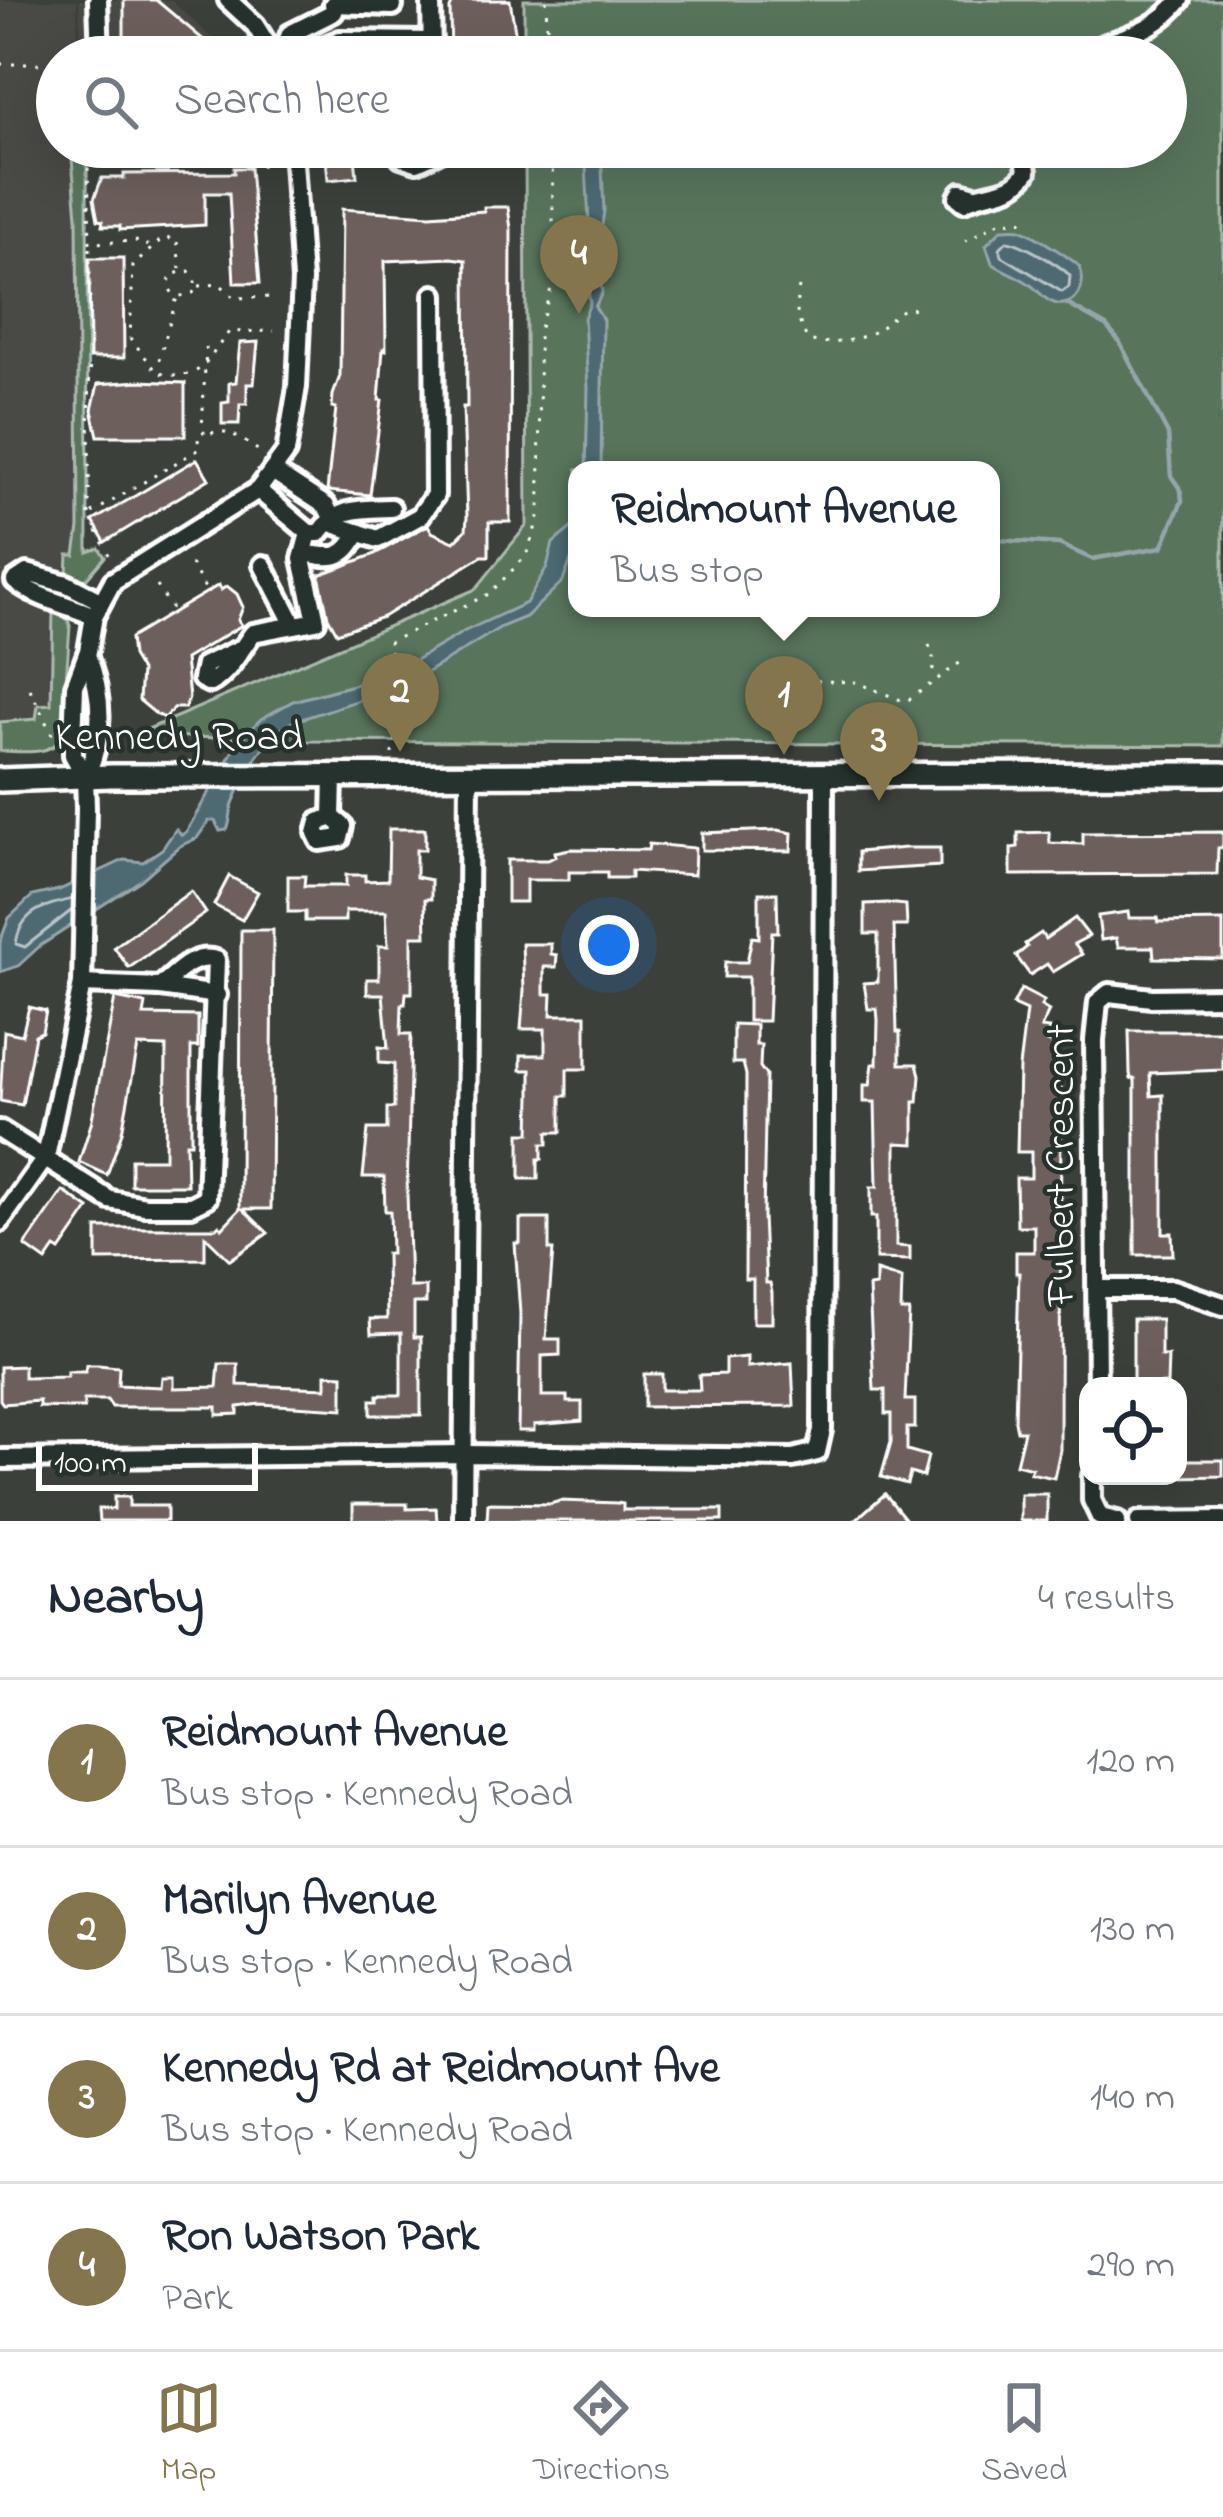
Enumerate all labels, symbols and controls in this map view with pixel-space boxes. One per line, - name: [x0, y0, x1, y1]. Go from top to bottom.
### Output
- search box: [36, 36, 1187, 168]
- icon: search: [78, 69, 144, 135]
- text: Search here: [174, 69, 390, 135]
- pin: 4: [540, 215, 618, 314]
- popup: [568, 461, 1000, 617]
- text: Reidmount Avenue: [611, 478, 957, 544]
- text: Bus stop: [611, 544, 764, 601]
- pin: 2: [361, 653, 439, 752]
- pin: 1: [745, 656, 823, 755]
- pin: 3: [840, 702, 918, 801]
- street label: Kennedy Road: [55, 708, 303, 769]
- your location: [579, 915, 639, 975]
- street label: Fulbert Crescent: [1032, 1024, 1093, 1307]
- map controls: [1079, 1377, 1187, 1485]
- button: locate: [1079, 1377, 1187, 1485]
- scale bar: [36, 1437, 258, 1490]
- text: 100 m: [54, 1440, 127, 1488]
- text: Nearby: [48, 1562, 204, 1637]
- text: 4 results: [1038, 1571, 1175, 1628]
- text: Reidmount Avenue: [162, 1701, 507, 1767]
- text: 1: [81, 1734, 93, 1791]
- text: 120 m: [1086, 1734, 1175, 1791]
- text: Bus stop · Kennedy Road: [162, 1767, 573, 1824]
- text: Marilyn Avenue: [162, 1869, 436, 1935]
- text: 2: [77, 1902, 97, 1959]
- text: 130 m: [1090, 1902, 1175, 1959]
- text: Bus stop · Kennedy Road: [162, 1935, 573, 1992]
- text: Kennedy Rd at Reidmount Ave: [162, 2037, 720, 2103]
- text: 3: [79, 2070, 95, 2127]
- text: 140 m: [1090, 2070, 1175, 2127]
- text: Bus stop · Kennedy Road: [162, 2103, 573, 2160]
- text: Ron Watson Park: [162, 2205, 479, 2271]
- text: 4: [79, 2238, 95, 2295]
- text: 290 m: [1087, 2238, 1175, 2295]
- text: Park: [162, 2271, 232, 2328]
- tab: Map: [156, 2375, 222, 2495]
- tab: Directions: [533, 2375, 670, 2495]
- tab: Saved: [981, 2375, 1067, 2495]

